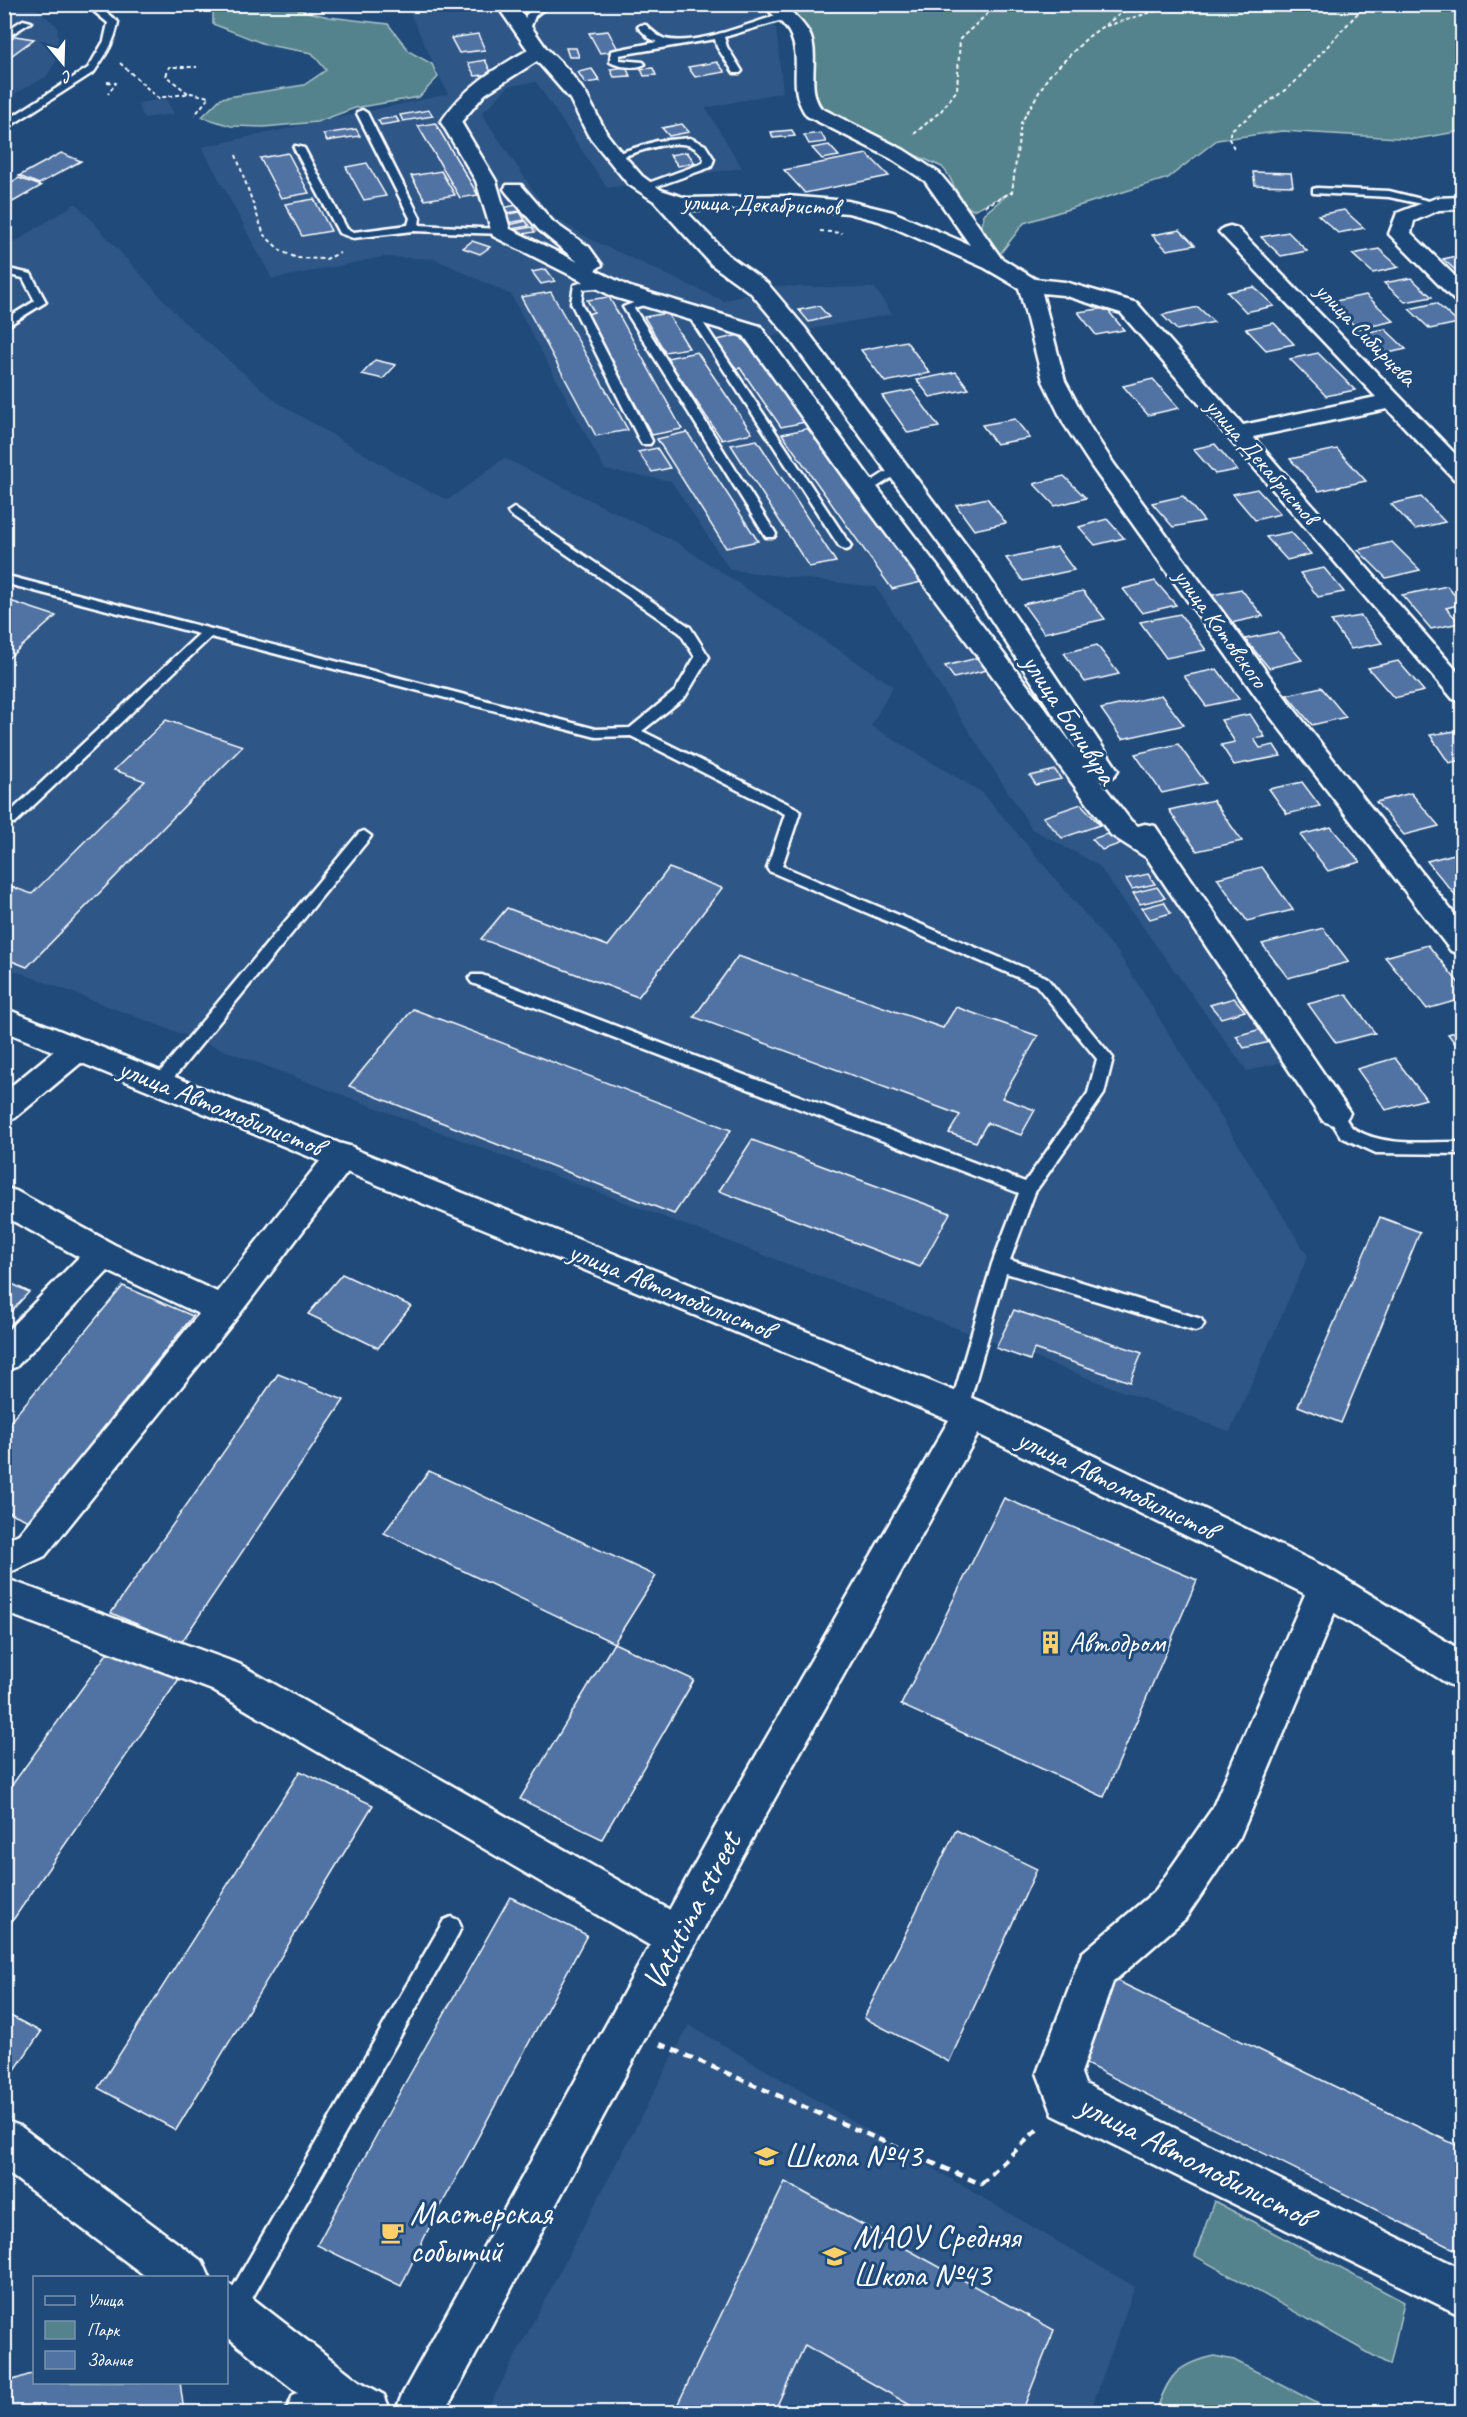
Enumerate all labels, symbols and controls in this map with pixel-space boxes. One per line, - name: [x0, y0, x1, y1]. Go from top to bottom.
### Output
- north arrow: [33, 33, 93, 93]
- text: С: [59, 66, 75, 88]
- street label: улица Декабристов: [680, 186, 844, 222]
- street label: улица Сибирцева: [1308, 274, 1424, 393]
- street label: улица Декабристов: [1198, 390, 1328, 533]
- street label: улица Котовского: [1166, 561, 1275, 695]
- street label: улица Бонивура: [1014, 645, 1126, 792]
- street label: улица Автомобилистов: [112, 1049, 334, 1166]
- street label: улица Автомобилистов: [562, 1232, 784, 1349]
- street label: улица Автомобилистов: [1010, 1420, 1228, 1550]
- place label: Автодром: [1069, 1625, 1167, 1660]
- building icon: Автодром: [1038, 1629, 1064, 1655]
- street label: Vatutina street: [632, 1822, 752, 1997]
- street label: улица Автомобилистов: [1070, 2082, 1326, 2240]
- place label: Школа №43: [784, 2135, 924, 2177]
- school or university icon: Школа №43: [753, 2143, 779, 2169]
- place label: Мастерская событий: [410, 2192, 554, 2272]
- place label: МАОУ Средняя Школа №43: [853, 2216, 1023, 2296]
- cafe icon: Мастерская событий: [379, 2219, 405, 2245]
- school or university icon: МАОУ Средняя Школа №43: [822, 2243, 848, 2269]
- legend: [33, 2276, 228, 2384]
- text: Улица: [87, 2289, 124, 2311]
- text: Парк: [87, 2319, 121, 2341]
- text: Здание: [87, 2349, 133, 2371]

